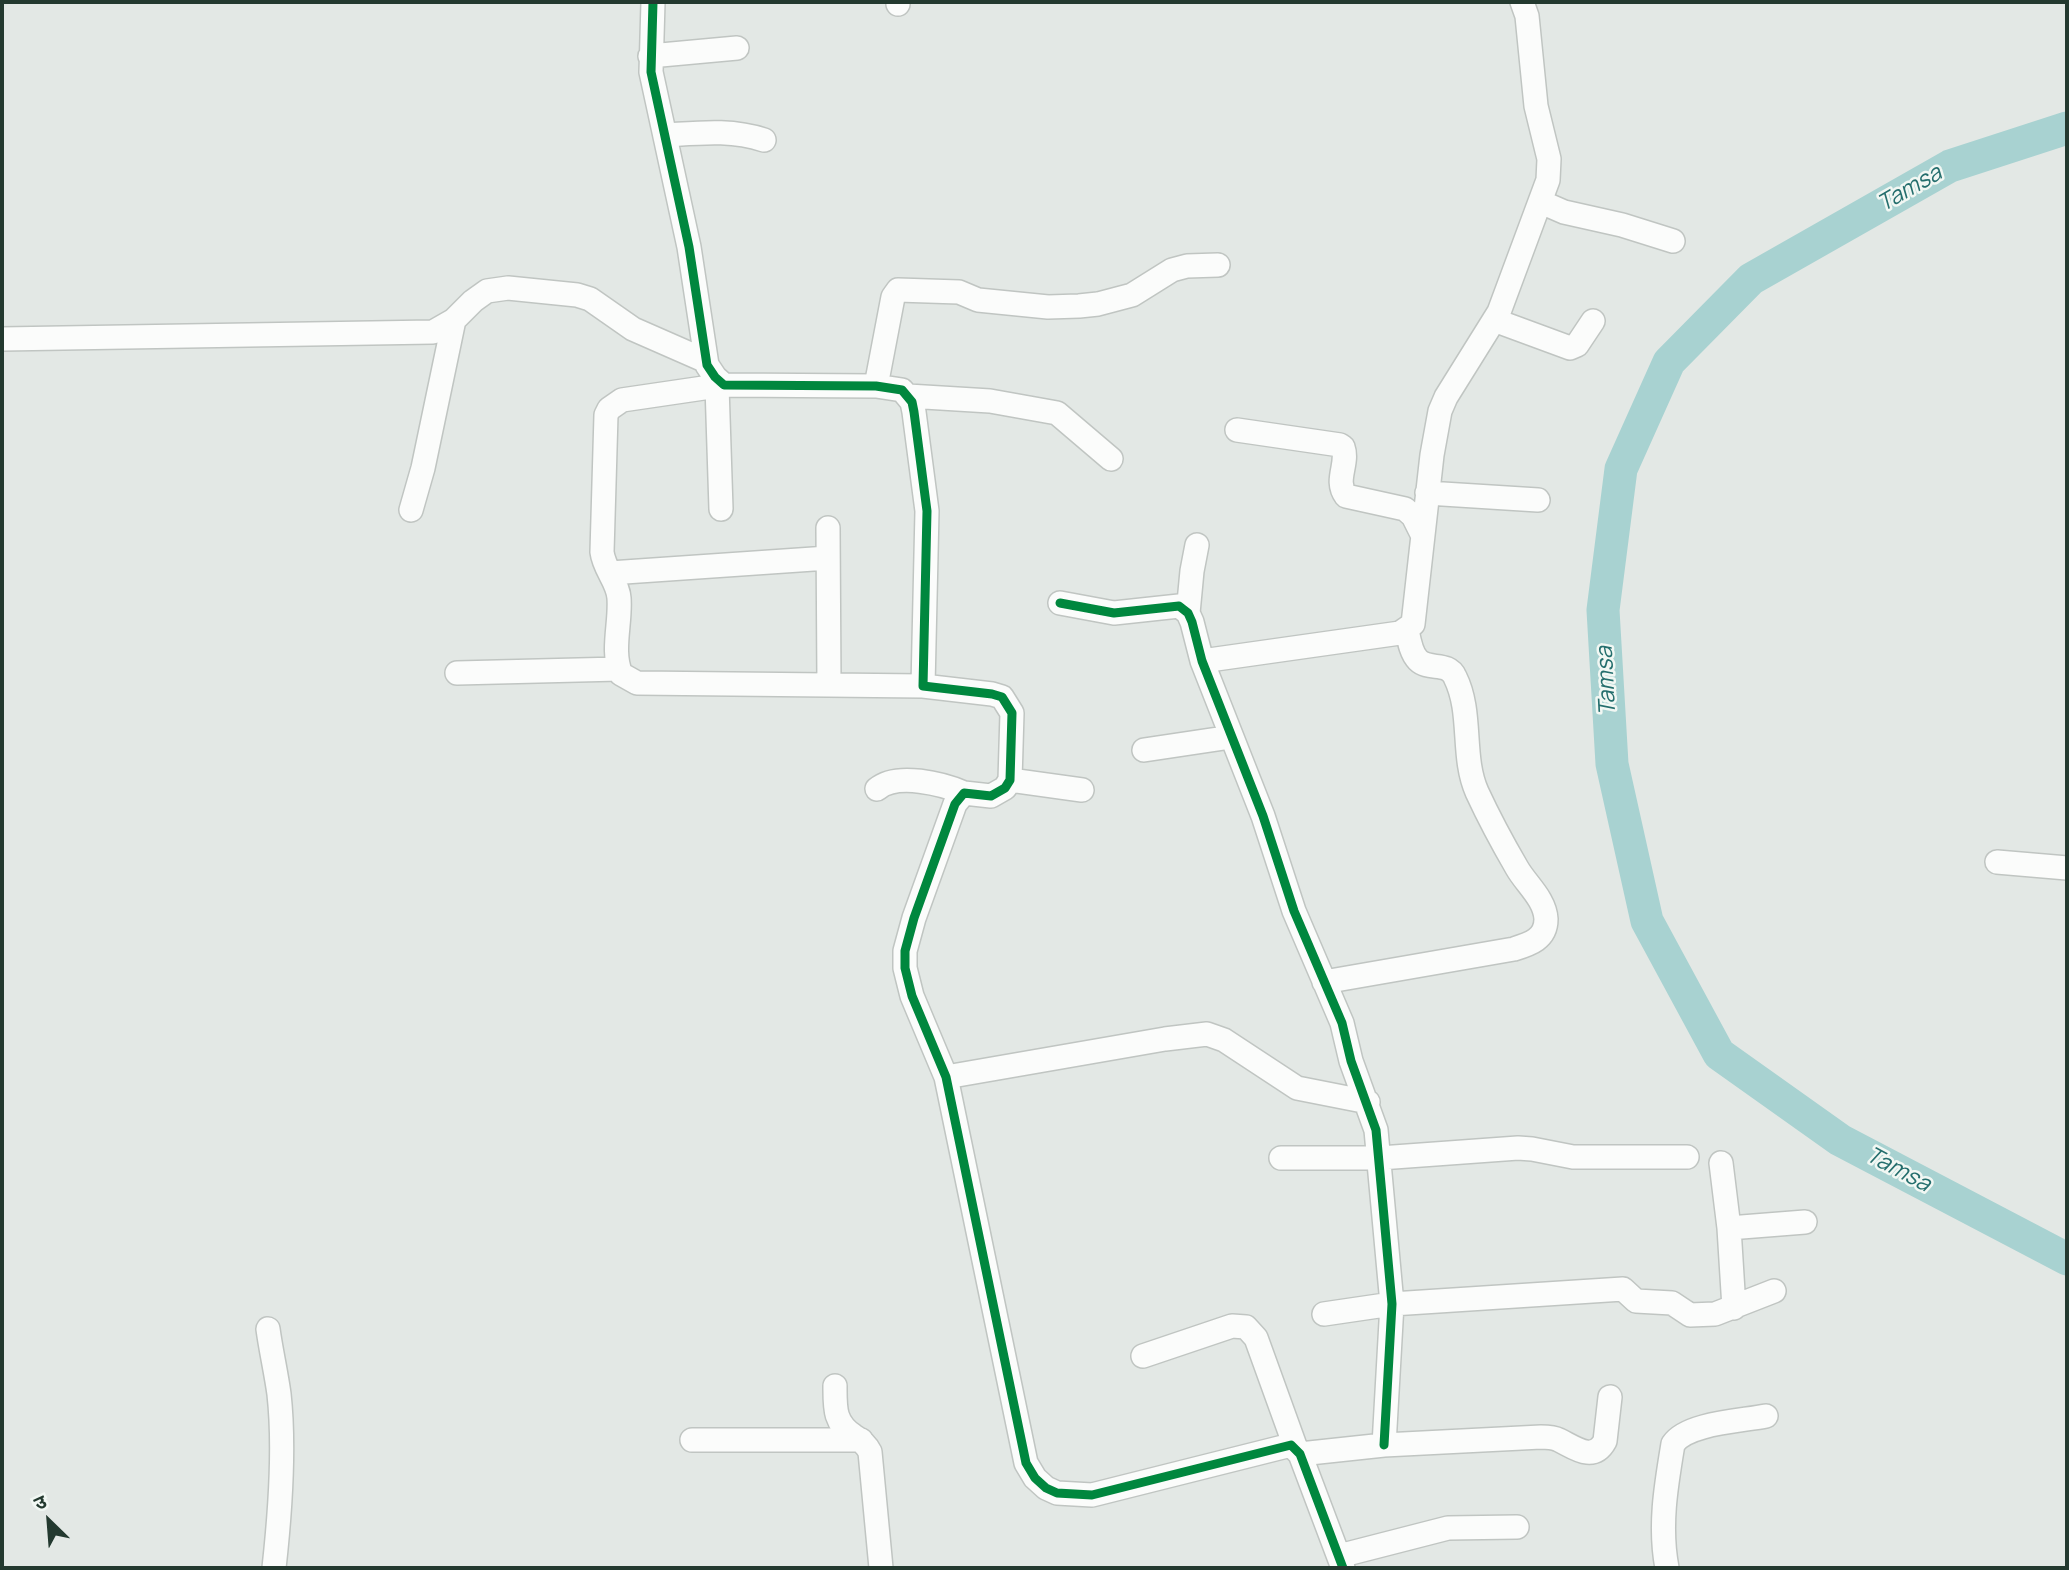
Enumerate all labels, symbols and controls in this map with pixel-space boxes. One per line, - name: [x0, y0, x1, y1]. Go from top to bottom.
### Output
- water label: Tamsa: [1873, 160, 1947, 218]
- water label: Tamsa: [1591, 646, 1623, 716]
- water label: Tamsa: [1861, 1142, 1935, 1198]
- north arrow: [14, 1486, 84, 1556]
- text: उ: [30, 1488, 51, 1516]

